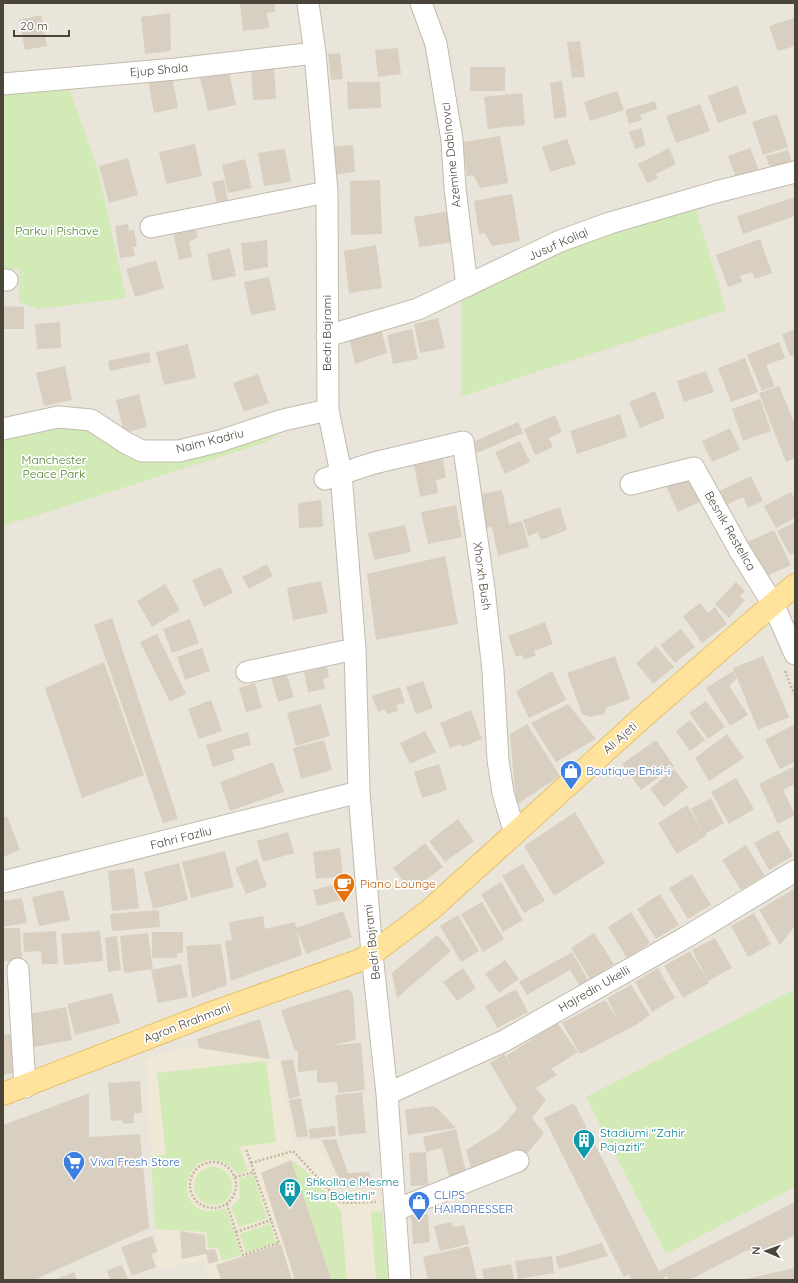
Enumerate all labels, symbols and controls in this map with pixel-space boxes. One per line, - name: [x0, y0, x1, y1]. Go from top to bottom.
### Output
- scale bar: [14, 12, 69, 38]
- text: 20 m: [20, 18, 48, 33]
- street label: Ejup Shala: [129, 59, 189, 80]
- street label: Azemine Dabinovci: [438, 102, 463, 208]
- park label: Parku i Pishave: [15, 223, 99, 238]
- street label: Jusuf Koliqi: [526, 224, 590, 263]
- street label: Bedri Bajrami: [319, 295, 334, 371]
- street label: Naim Kadriu: [174, 425, 245, 456]
- park label: Manchester Peace Park: [22, 452, 87, 481]
- street label: Besnik Restelica: [702, 488, 759, 573]
- street label: Xhorxh Bush: [470, 541, 495, 611]
- street label: Ali Ajeti: [599, 718, 640, 757]
- shop icon: Boutique Enisi-i: [558, 758, 584, 791]
- place label: Boutique Enisi-i: [586, 763, 670, 778]
- street label: Fahri Fazliu: [149, 823, 213, 852]
- cafe icon: Piano Lounge: [331, 871, 357, 904]
- place label: Piano Lounge: [360, 876, 436, 891]
- street label: Bedri Bajrami: [360, 904, 383, 981]
- street label: Hajredin Ukelli: [555, 962, 632, 1015]
- street label: Agron Rrahmani: [141, 999, 232, 1046]
- place label: Stadiumi "Zahir Pajaziti": [600, 1125, 686, 1154]
- building icon: Stadiumi "Zahir Pajaziti": [571, 1127, 597, 1160]
- supermarket icon: Viva Fresh Store: [61, 1149, 87, 1182]
- place label: Viva Fresh Store: [90, 1154, 180, 1169]
- place label: Shkolla e Mesme "Isa Boletini": [306, 1174, 399, 1203]
- building icon: Shkolla e Mesme "Isa Boletini": [277, 1176, 303, 1209]
- place label: CLIPS HAIRDRESSER: [434, 1187, 513, 1216]
- shop icon: CLIPS HAIRDRESSER: [406, 1189, 432, 1222]
- north arrow: [746, 1231, 786, 1271]
- text: N: [749, 1246, 763, 1255]

